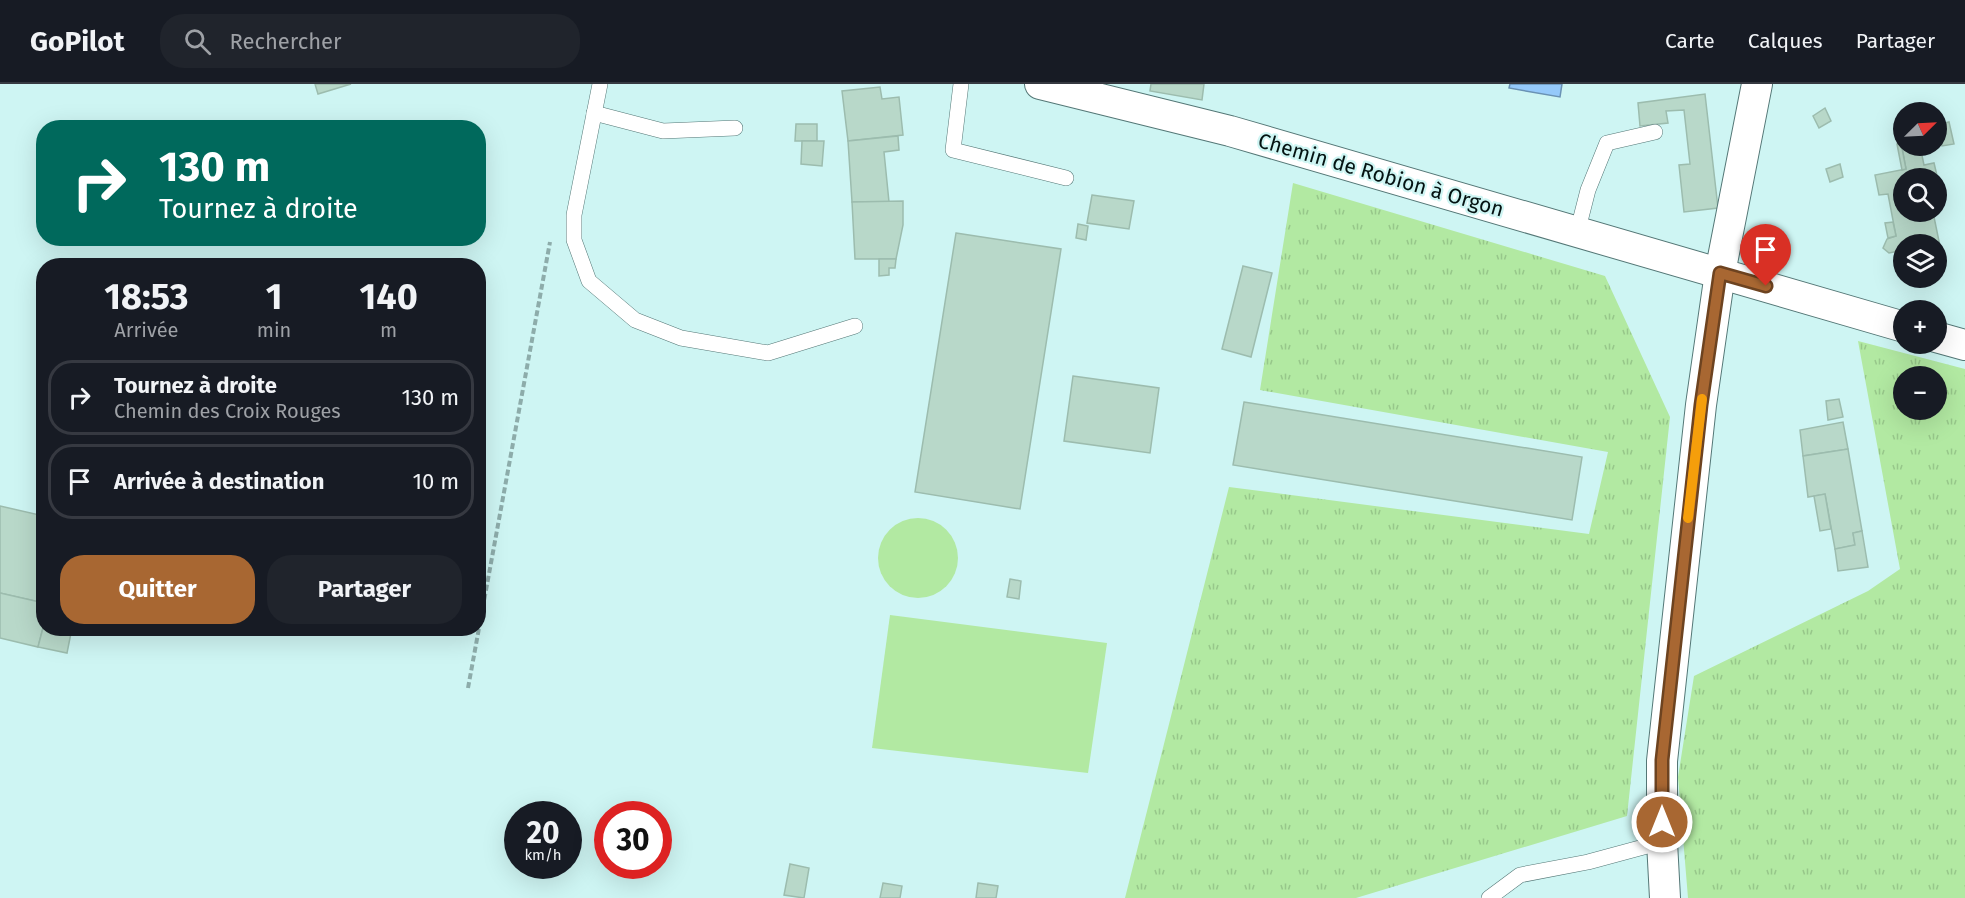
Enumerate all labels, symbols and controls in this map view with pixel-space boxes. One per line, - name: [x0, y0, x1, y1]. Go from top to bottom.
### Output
- search box: [160, 14, 580, 68]
- text: GoPilot: [30, 25, 124, 58]
- icon: search: [181, 25, 214, 58]
- text: Rechercher: [229, 28, 342, 55]
- text: Carte: [1665, 28, 1715, 54]
- text: Calques: [1748, 28, 1823, 54]
- text: Partager: [1856, 28, 1935, 54]
- north arrow: [1893, 102, 1947, 156]
- map controls: [1893, 102, 1947, 420]
- street label: Chemin de Robion à Orgon: [1255, 127, 1507, 223]
- text: 130 m: [159, 142, 270, 192]
- icon: right: [60, 144, 138, 222]
- button: search: [1893, 168, 1947, 222]
- text: Tournez à droite: [159, 193, 358, 225]
- pin: [1740, 224, 1791, 286]
- icon: arrive: [1749, 233, 1782, 266]
- button: layers: [1893, 234, 1947, 288]
- text: 18:53: [104, 275, 189, 319]
- text: 1: [266, 275, 282, 319]
- text: 140: [360, 275, 418, 319]
- button: +: [1893, 300, 1947, 354]
- text: Arrivée: [114, 318, 178, 342]
- text: min: [257, 318, 291, 342]
- text: m: [380, 318, 397, 342]
- button: −: [1893, 366, 1947, 420]
- text: Tournez à droite: [114, 372, 277, 399]
- icon: right: [63, 381, 96, 414]
- text: 130 m: [402, 384, 459, 411]
- text: Chemin des Croix Rouges: [114, 399, 341, 423]
- icon: arrive: [63, 465, 96, 498]
- text: Arrivée à destination: [114, 468, 324, 495]
- text: 10 m: [413, 468, 459, 495]
- button: Quitter: [60, 555, 255, 624]
- button: Partager: [267, 555, 462, 624]
- position arrow: [1630, 790, 1694, 854]
- speed limit sign: 30: [594, 801, 672, 879]
- text: 20: [526, 815, 560, 851]
- text: km/h: [524, 846, 562, 864]

